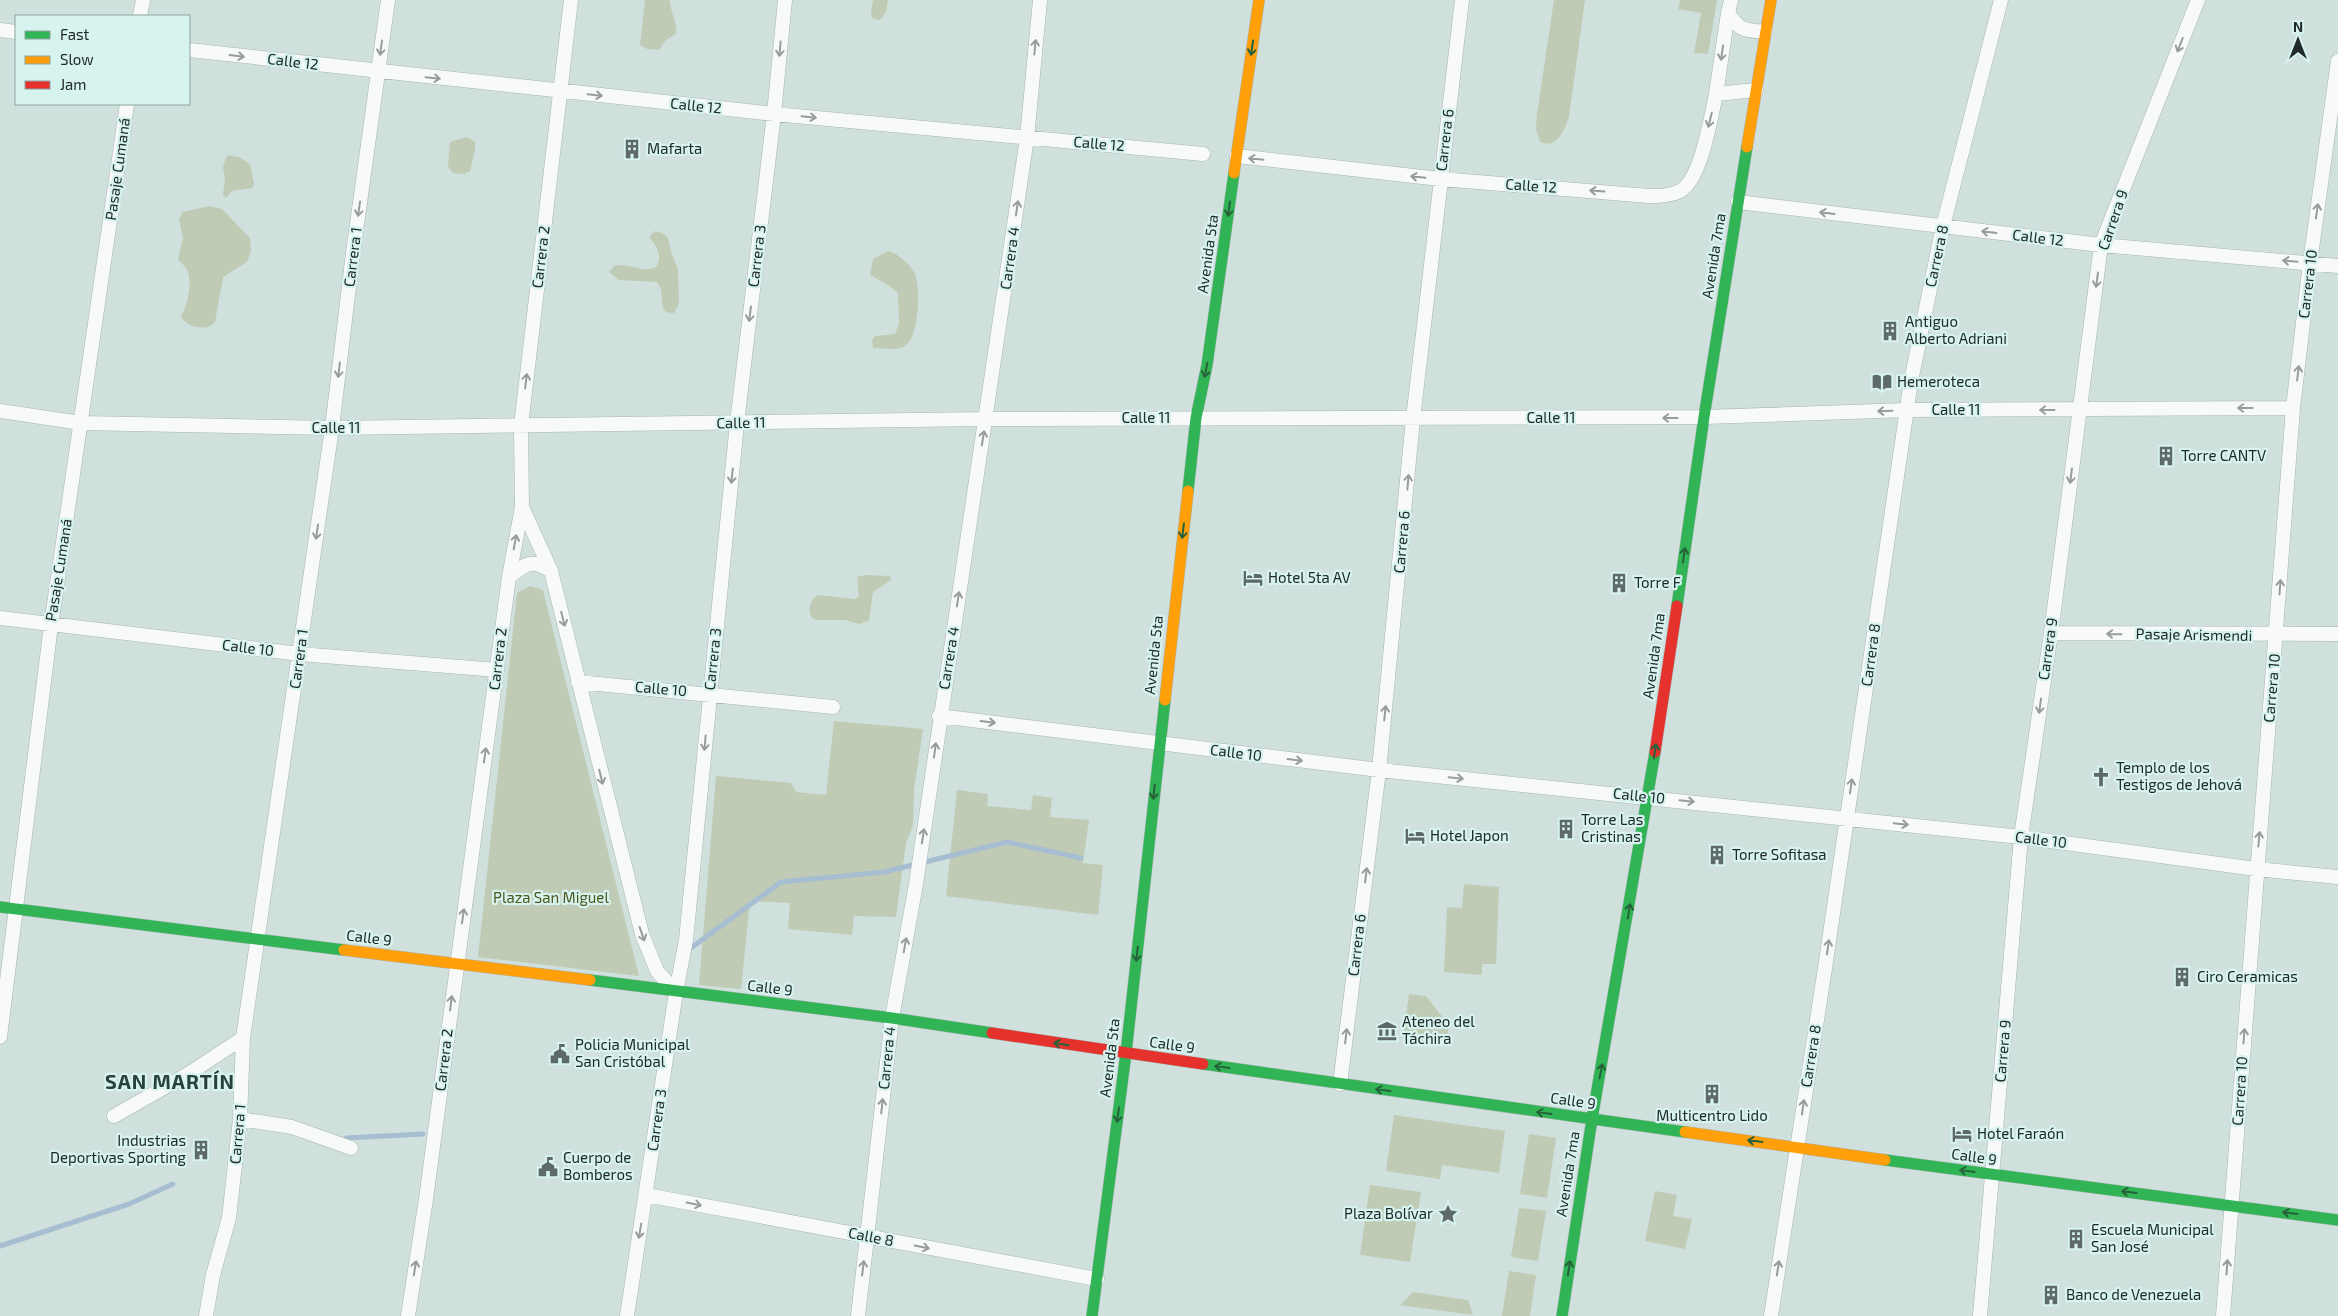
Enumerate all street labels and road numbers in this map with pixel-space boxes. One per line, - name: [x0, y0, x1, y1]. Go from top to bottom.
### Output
- street label: Calle 12: [266, 49, 320, 73]
- street label: Calle 12: [670, 93, 723, 117]
- street label: Carrera 6: [1431, 108, 1457, 172]
- street label: Pasaje Cumaná: [101, 116, 134, 221]
- street label: Calle 12: [1073, 132, 1126, 154]
- street label: Calle 12: [1505, 174, 1557, 196]
- street label: Carrera 9: [2093, 187, 2131, 252]
- street label: Avenida 7ma: [1697, 212, 1729, 300]
- street label: Avenida 5ta: [1193, 213, 1221, 294]
- street label: Carrera 8: [1921, 223, 1951, 289]
- street label: Carrera 3: [743, 224, 769, 288]
- street label: Carrera 2: [527, 225, 553, 289]
- street label: Carrera 4: [996, 225, 1022, 291]
- street label: Calle 12: [2011, 225, 2065, 249]
- street label: Carrera 1: [339, 226, 365, 288]
- street label: Carrera 10: [2294, 248, 2320, 319]
- street label: Calle 11: [1931, 400, 1981, 418]
- street label: Calle 11: [1121, 408, 1171, 426]
- street label: Calle 11: [1526, 408, 1576, 426]
- street label: Calle 11: [716, 413, 766, 431]
- street label: Calle 11: [311, 418, 361, 436]
- street label: Carrera 6: [1389, 510, 1413, 574]
- street label: Pasaje Cumaná: [41, 517, 76, 623]
- street label: Avenida 7ma: [1638, 612, 1668, 700]
- street label: Avenida 5ta: [1140, 614, 1166, 695]
- street label: Carrera 9: [2034, 616, 2060, 681]
- street label: Carrera 8: [1857, 622, 1883, 688]
- street label: Pasaje Arismendi: [2136, 624, 2252, 645]
- street label: Carrera 4: [934, 625, 962, 691]
- street label: Carrera 2: [484, 627, 510, 691]
- street label: Carrera 3: [700, 627, 724, 691]
- street label: Carrera 1: [285, 628, 311, 690]
- street label: Calle 10: [221, 635, 275, 659]
- street label: Carrera 10: [2259, 653, 2283, 723]
- street label: Calle 10: [634, 677, 688, 699]
- street label: Calle 10: [1209, 740, 1263, 764]
- street label: Calle 10: [1612, 783, 1666, 807]
- street label: Calle 10: [2014, 827, 2068, 851]
- street label: Carrera 6: [1343, 913, 1369, 977]
- street label: Calle 9: [345, 925, 393, 949]
- street label: Calle 9: [746, 975, 794, 999]
- street label: Avenida 5ta: [1095, 1017, 1123, 1098]
- street label: Carrera 9: [1990, 1019, 2014, 1083]
- street label: Carrera 8: [1796, 1023, 1824, 1089]
- street label: Carrera 4: [874, 1025, 898, 1090]
- street label: Carrera 2: [430, 1028, 456, 1092]
- street label: Calle 9: [1148, 1032, 1196, 1056]
- street label: Carrera 10: [2228, 1056, 2250, 1126]
- street label: Carrera 3: [643, 1088, 669, 1152]
- street label: Calle 9: [1549, 1088, 1597, 1112]
- street label: Carrera 1: [225, 1103, 249, 1165]
- street label: Avenida 7ma: [1551, 1130, 1583, 1218]
- street label: Calle 9: [1950, 1144, 1998, 1168]
- street label: Calle 8: [847, 1223, 896, 1249]

